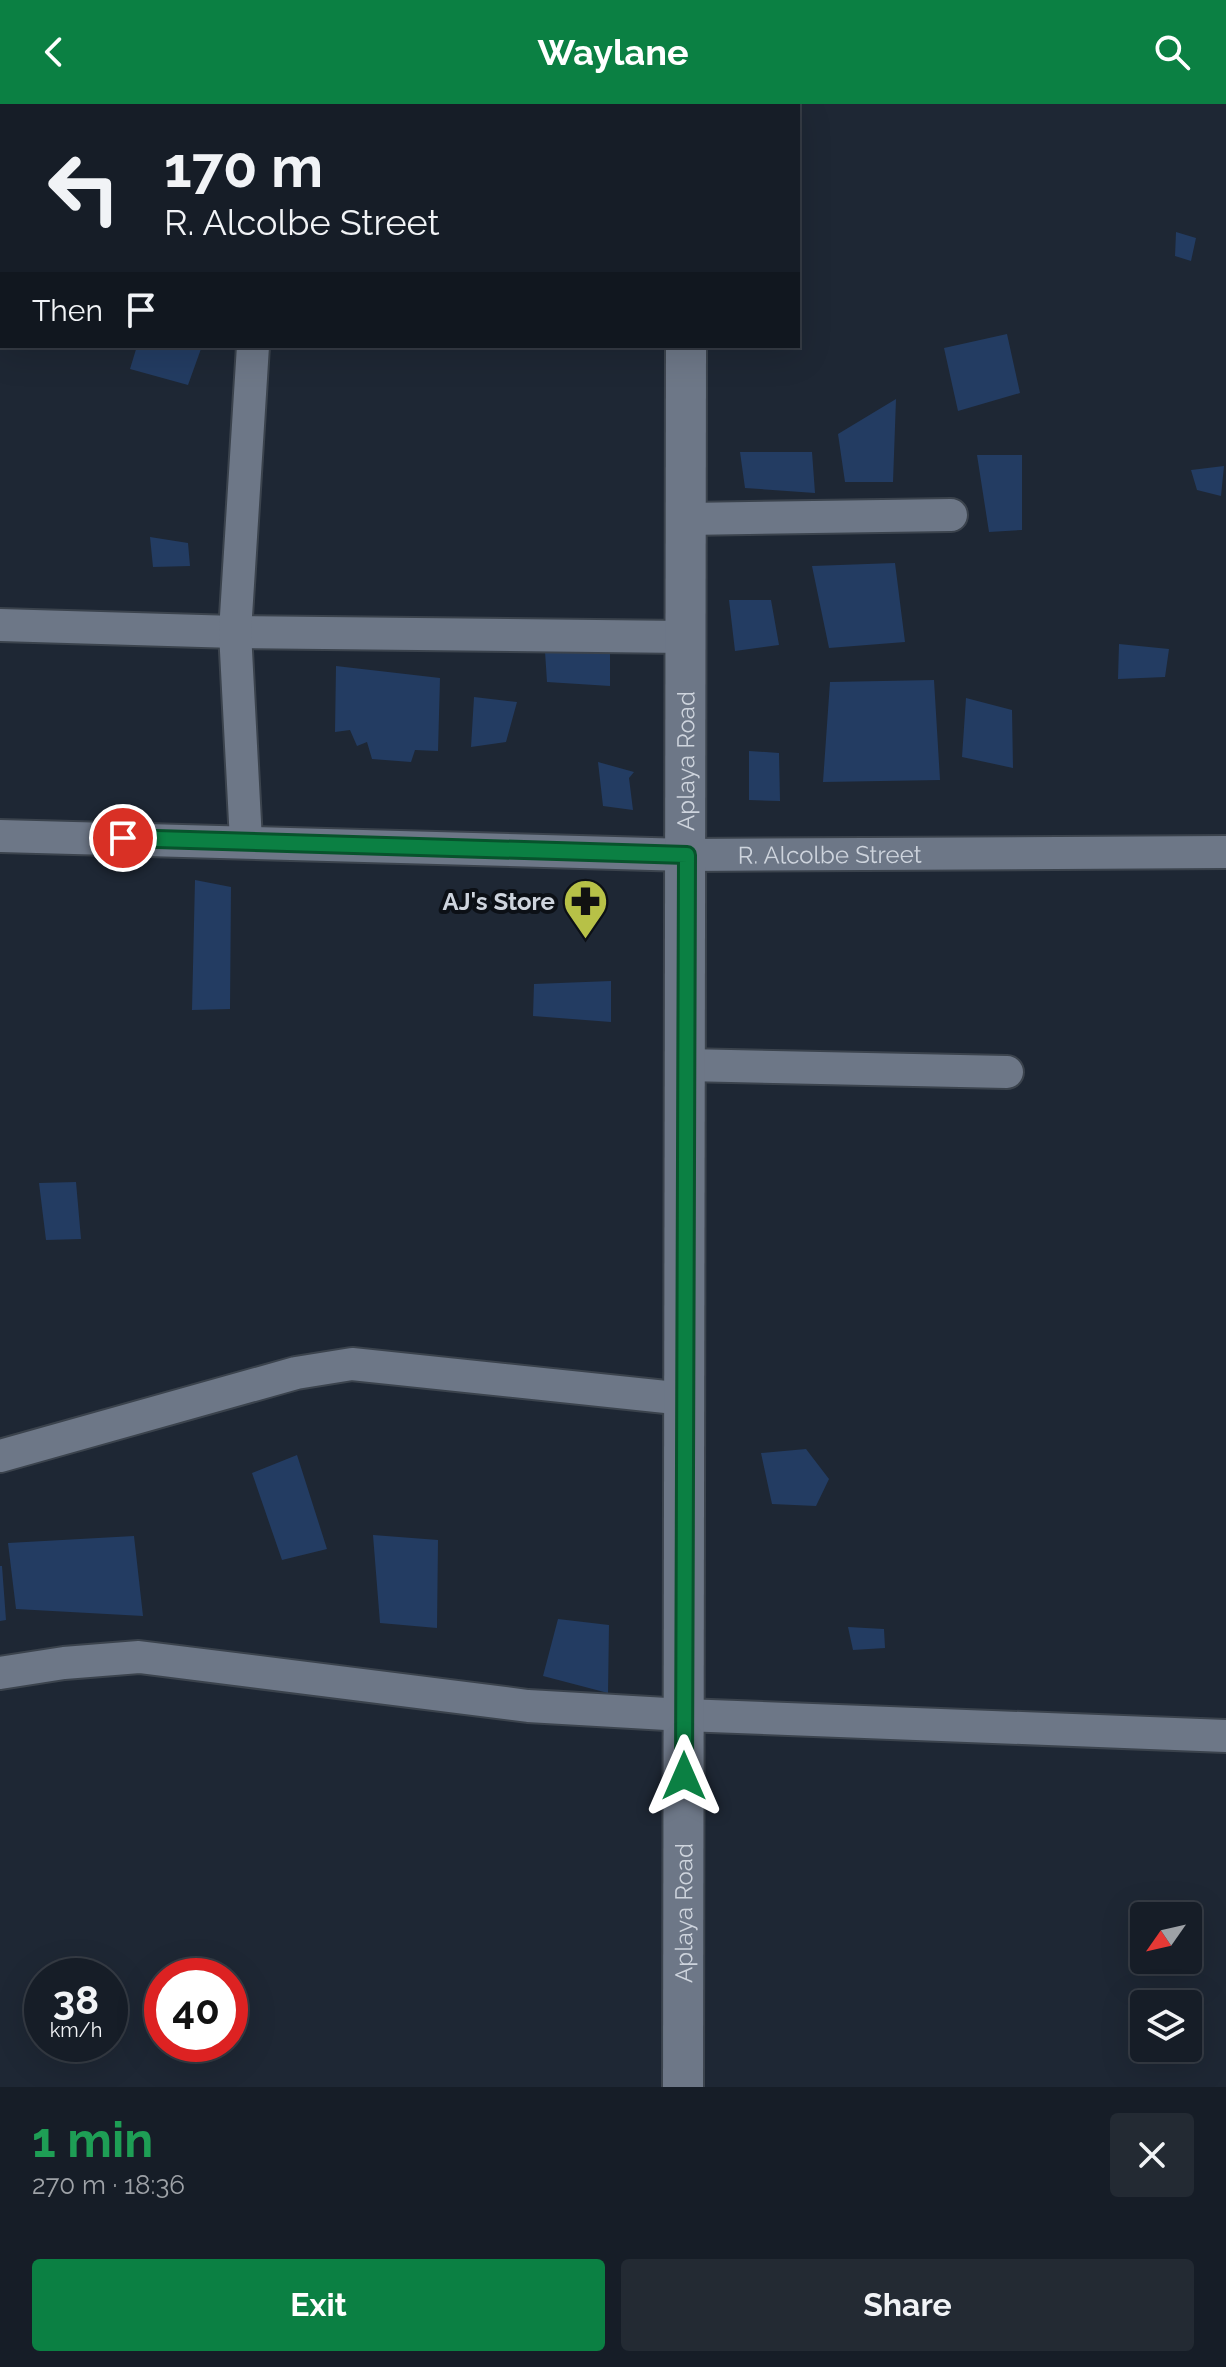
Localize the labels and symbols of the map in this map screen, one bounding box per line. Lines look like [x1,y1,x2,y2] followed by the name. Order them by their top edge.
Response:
[671,691,700,831] street label: Aplaya Road
[89,804,157,872] pin
[738,839,922,869] street label: R. Alcolbe Street
[562,877,610,940] pharmacy icon: AJ's Store
[443,887,555,916] place label: AJ's Store
[642,1734,726,1818] position arrow
[669,1843,698,1983] street label: Aplaya Road
[1130,1902,1202,1974] north arrow
[144,1958,248,2062] speed limit sign: 40

